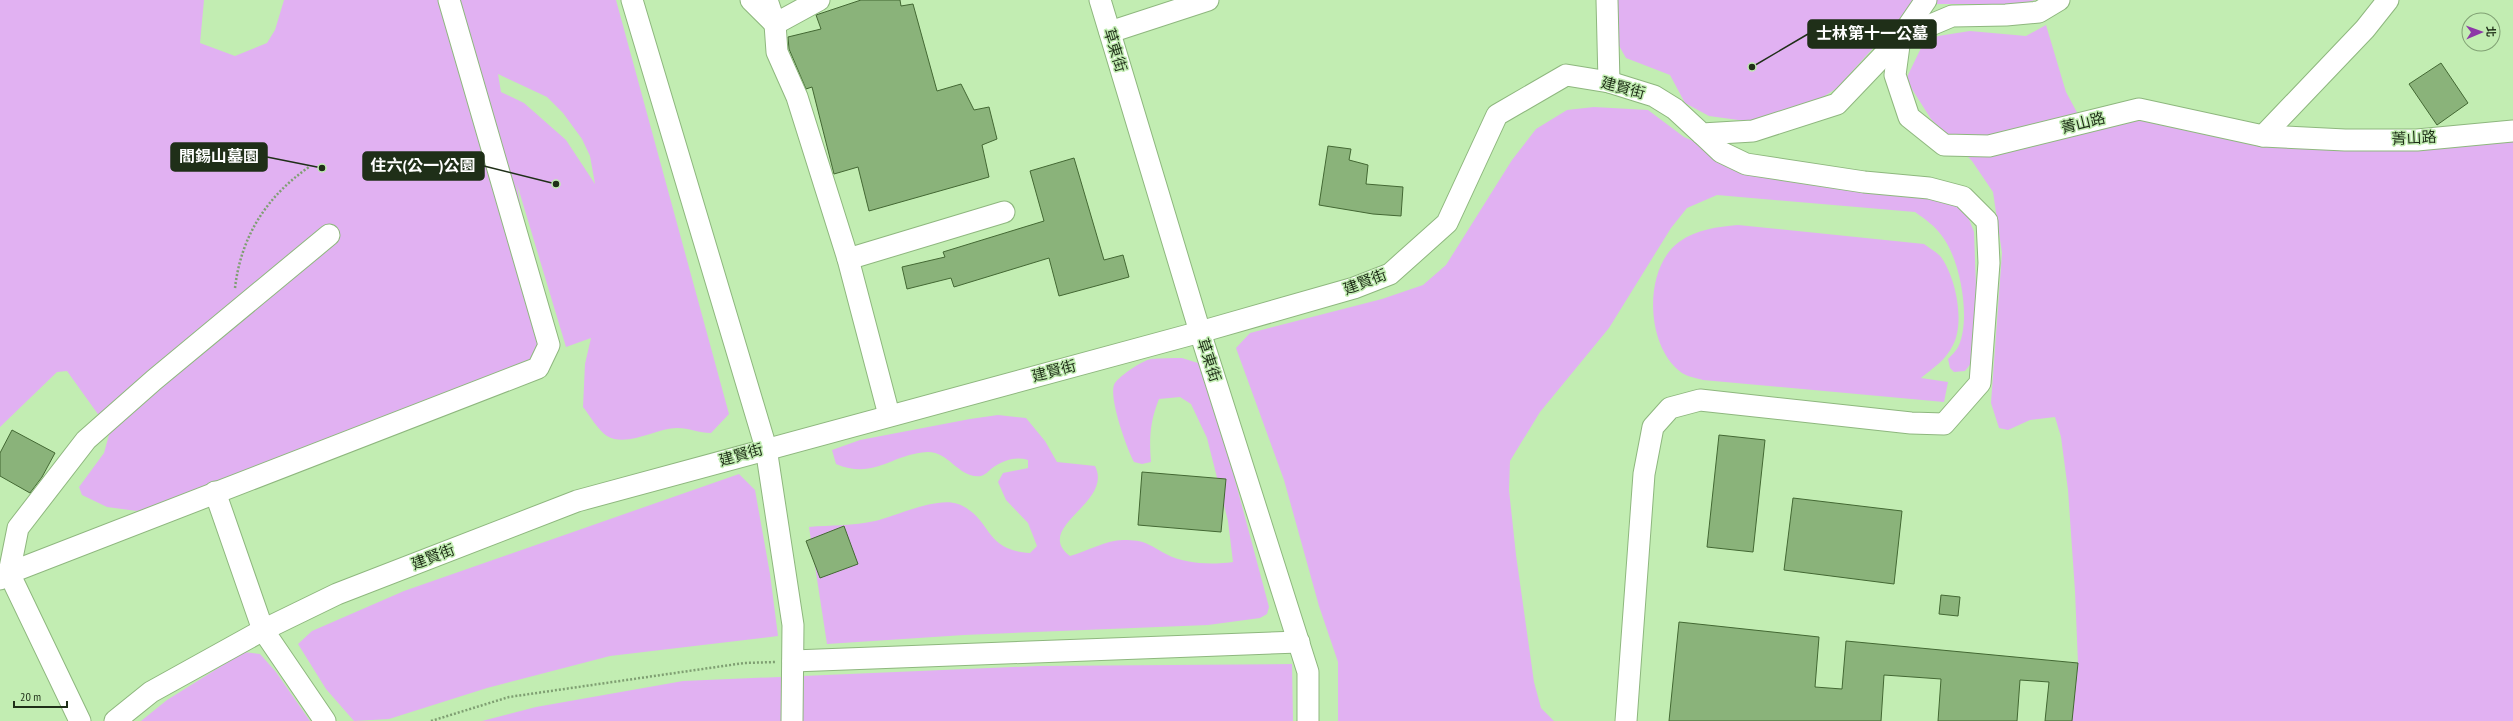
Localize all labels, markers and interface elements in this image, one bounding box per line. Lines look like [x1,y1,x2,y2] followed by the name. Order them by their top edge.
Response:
[2461,12,2501,52] north arrow
[1808,20,1936,48] callout: 士林第十一公墓
[1816,23,1928,43] text: 士林第十一公墓
[1100,26,1131,74] street label: 草東街
[2484,26,2498,37] text: 北
[1599,73,1647,103] street label: 建賢街
[2059,108,2107,137] street label: 菁山路
[2391,127,2437,148] street label: 菁山路
[171,143,267,171] callout: 閻錫山墓園
[179,146,259,166] text: 閻錫山墓園
[363,152,484,180] callout: 住六(公一)公園
[371,155,475,175] text: 住六(公一)公園
[1340,265,1389,298] street label: 建賢街
[1193,336,1225,384] street label: 草東街
[1030,356,1078,386] street label: 建賢街
[717,439,765,470] street label: 建賢街
[408,540,457,573] street label: 建賢街
[14,683,67,709] scale bar
[20,689,41,704] text: 20 m

